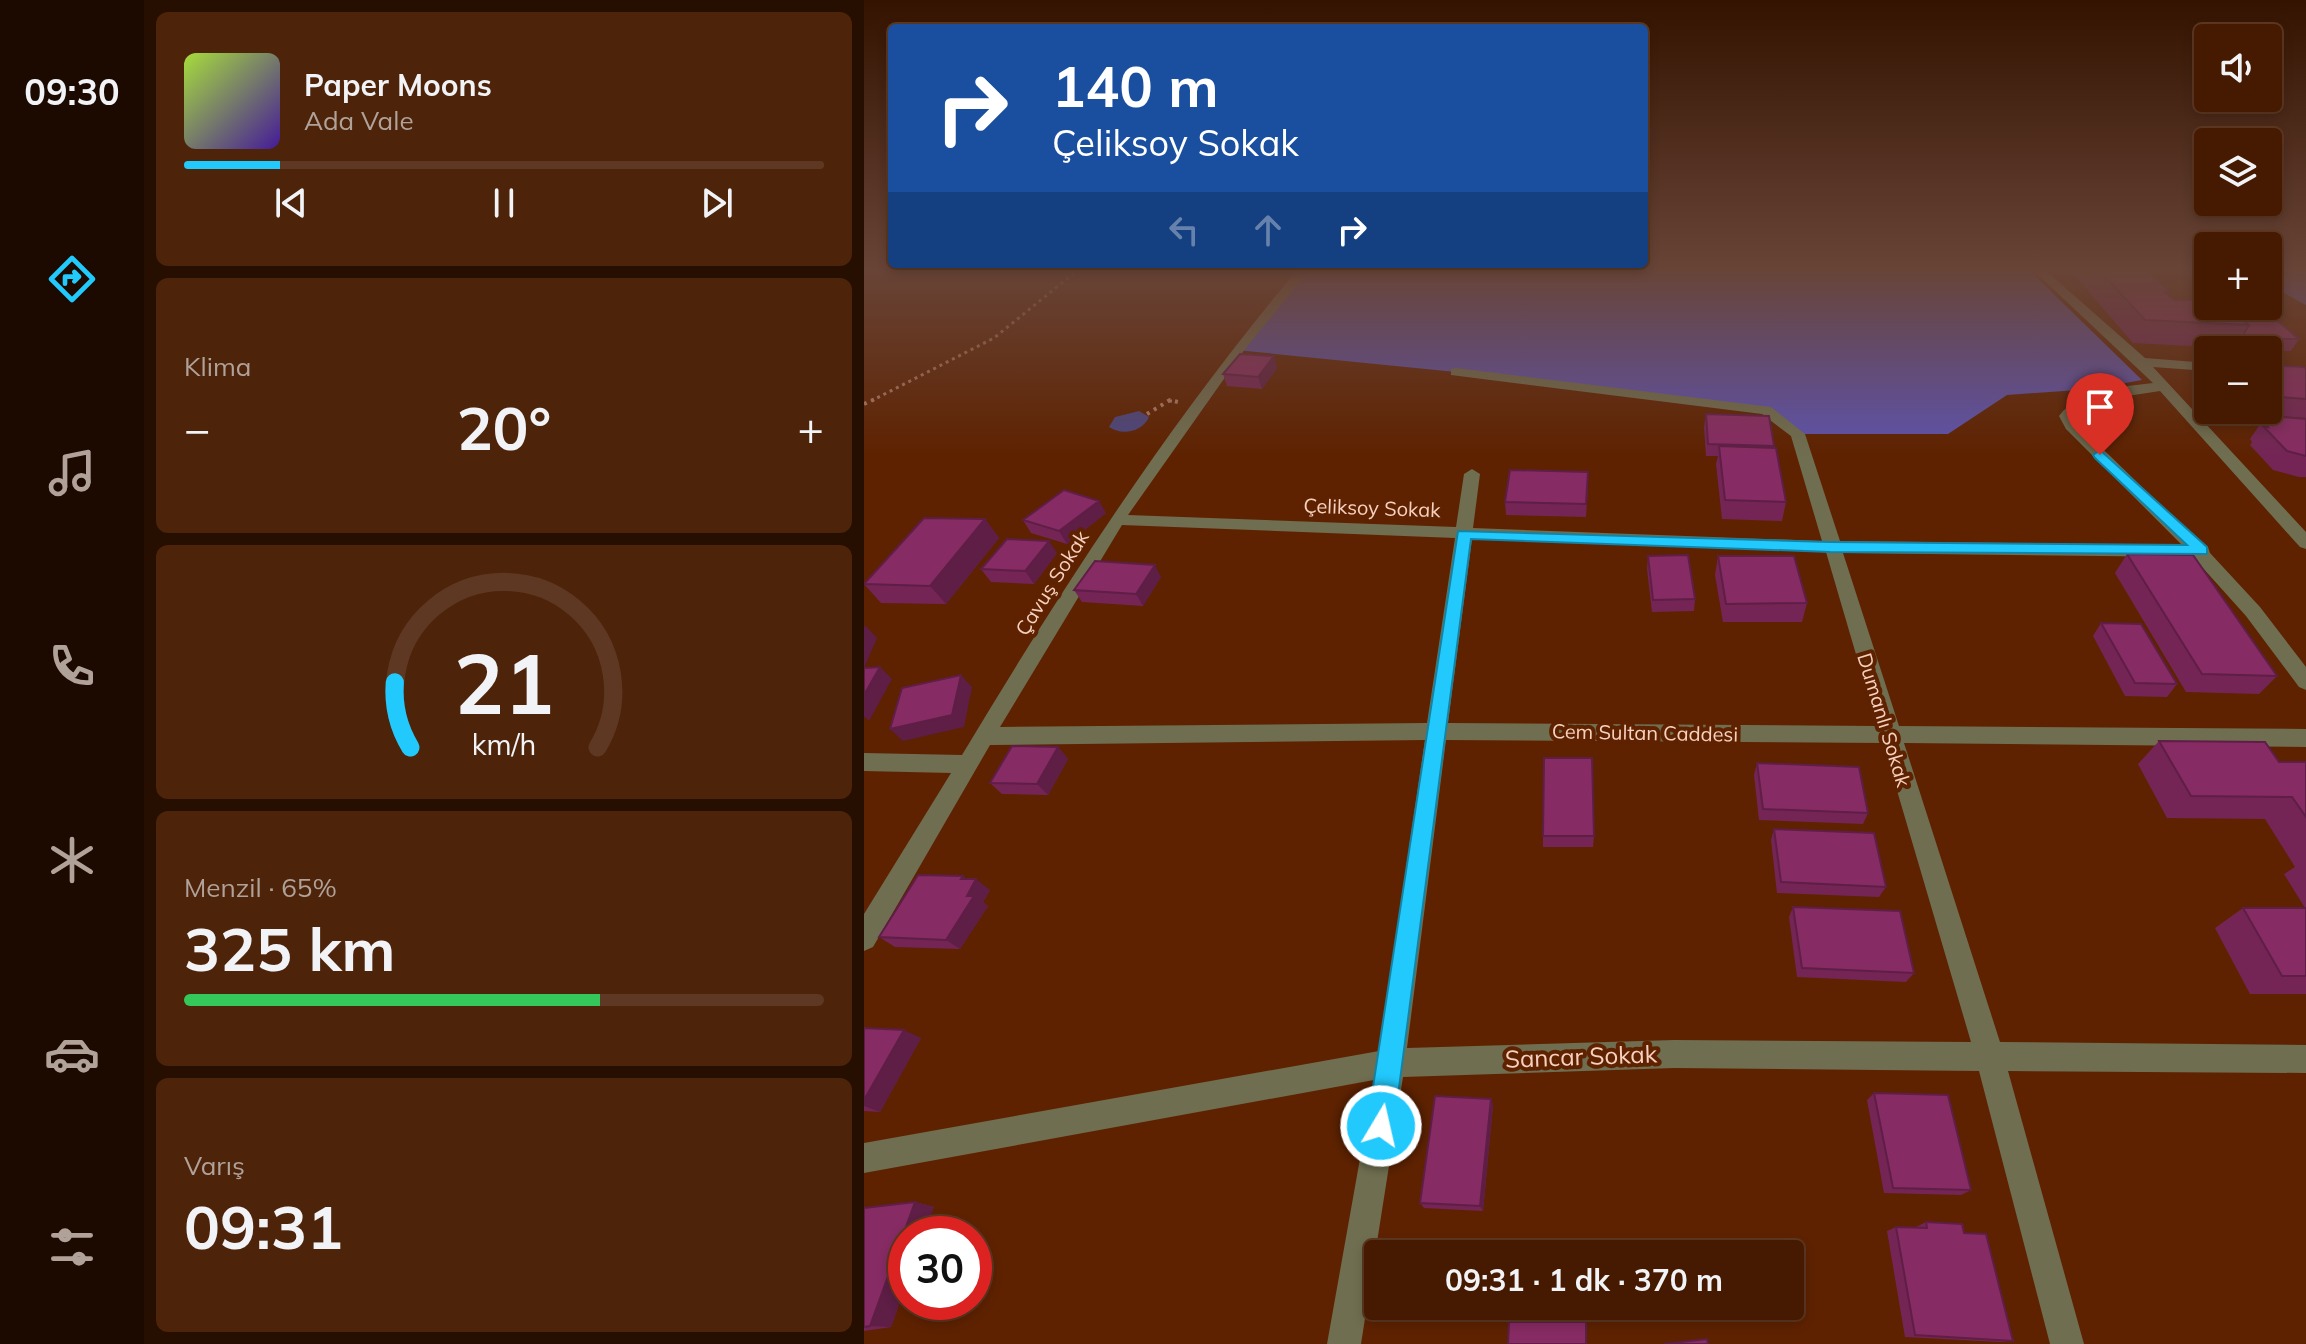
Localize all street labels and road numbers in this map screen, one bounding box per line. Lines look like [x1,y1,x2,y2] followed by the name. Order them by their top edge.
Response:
[1303,493,1442,522] street label: Çeliksoy Sokak
[1009,525,1094,640] street label: Çavuş Sokak
[1852,650,1917,791] street label: Dumanlı Sokak
[1552,718,1738,747] street label: Cem Sultan Caddesi
[1504,1038,1658,1074] street label: Sancar Sokak

